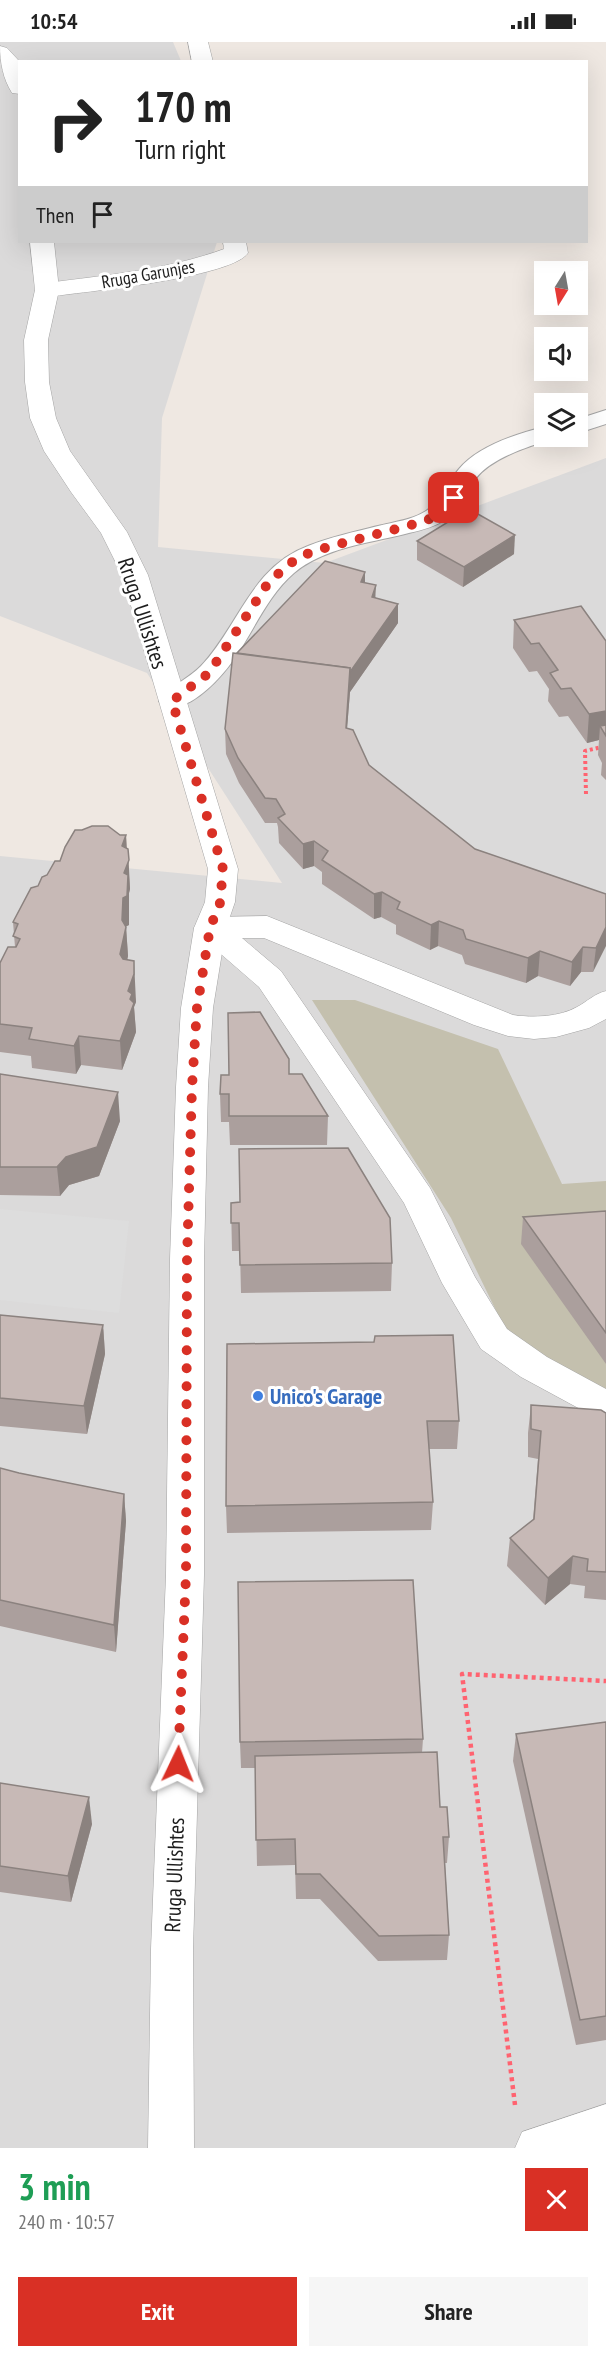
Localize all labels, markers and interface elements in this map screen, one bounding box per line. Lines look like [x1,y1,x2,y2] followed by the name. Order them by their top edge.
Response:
[30,7,78,35] text: 10:54
[135,79,232,134] text: 170 m
[36,84,114,162] icon: right
[135,132,226,166] text: Turn right
[86,198,119,231] icon: arrive
[36,201,74,229] text: Then
[100,254,196,294] street label: Rruga Garunjes
[534,261,588,315] north arrow
[534,261,588,447] map controls
[534,327,588,381] button: sound
[534,393,588,447] button: layers
[428,472,479,523] pin
[437,481,470,514] icon: arrive
[112,554,174,672] street label: Rruga Ullishtes
[270,1382,382,1410] place label: Unico's Garage
[251,1389,265,1403] marker: Unico's Garage
[146,1732,210,1796] position arrow
[158,1817,190,1933] street label: Rruga Ullishtes
[18,2163,91,2210] text: 3 min
[525,2168,588,2231] button: close
[18,2209,115,2235] text: 240 m · 10:57
[18,2277,297,2346] button: Exit
[309,2277,588,2346] button: Share

